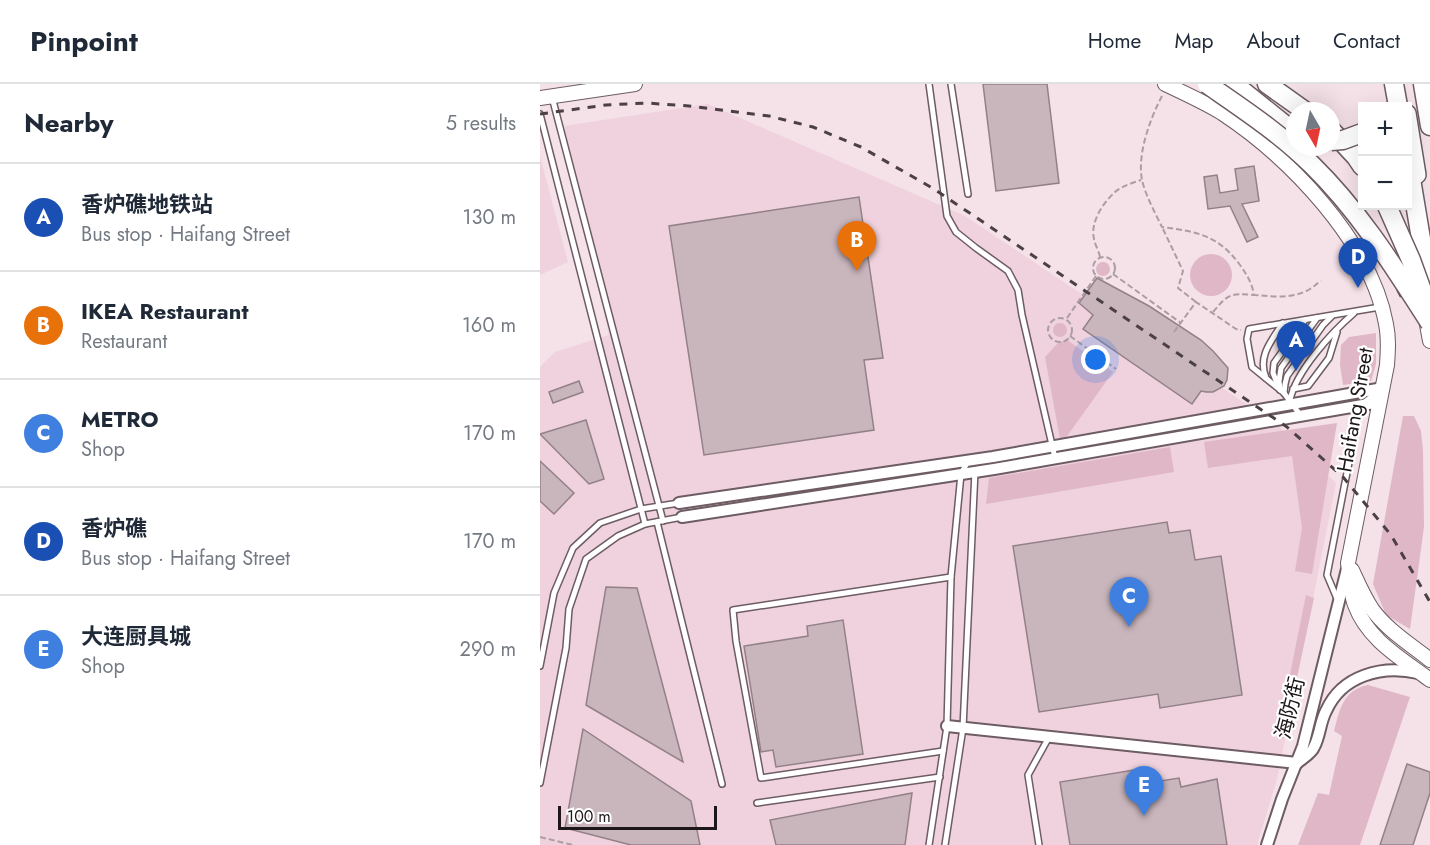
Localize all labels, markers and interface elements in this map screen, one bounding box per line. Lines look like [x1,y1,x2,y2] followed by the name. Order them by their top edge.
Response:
[30,21,138,62] text: Pinpoint
[1088,26,1141,56] text: Home
[1174,26,1214,56] text: Map
[1247,26,1300,56] text: About
[1333,26,1400,56] text: Contact
[1286,102,1340,156] north arrow
[1358,102,1412,210] map controls
[1358,102,1412,156] button: +
[24,104,113,142] text: Nearby
[446,109,516,138] text: 5 results
[1358,156,1412,210] button: −
[81,188,213,220] text: 香炉礁地铁站
[36,203,51,232] text: A
[462,203,516,232] text: 130 m
[81,220,290,249] text: Bus stop · Haifang Street
[838,222,876,271] pin: B
[1338,238,1378,288] pin: D
[81,295,248,327] text: IKEA Restaurant
[37,311,50,340] text: B
[462,311,516,340] text: 160 m
[1276,322,1316,371] pin: A
[81,327,167,356] text: Restaurant
[1081,345,1110,374] your location
[1329,345,1381,475] street label: Haifang Street
[81,403,159,435] text: METRO
[36,419,51,448] text: C
[463,419,516,448] text: 170 m
[81,435,125,464] text: Shop
[81,512,147,544] text: 香炉礁
[36,527,51,556] text: D
[463,527,516,556] text: 170 m
[81,544,290,573] text: Bus stop · Haifang Street
[1110,578,1148,627] pin: C
[81,620,191,652] text: 大连厨具城
[37,635,50,664] text: E
[460,635,516,664] text: 290 m
[81,652,125,681] text: Shop
[1268,674,1312,742] street label: 海防街
[1124,766,1164,816] pin: E
[558,803,717,830] scale bar
[567,805,611,828] text: 100 m

